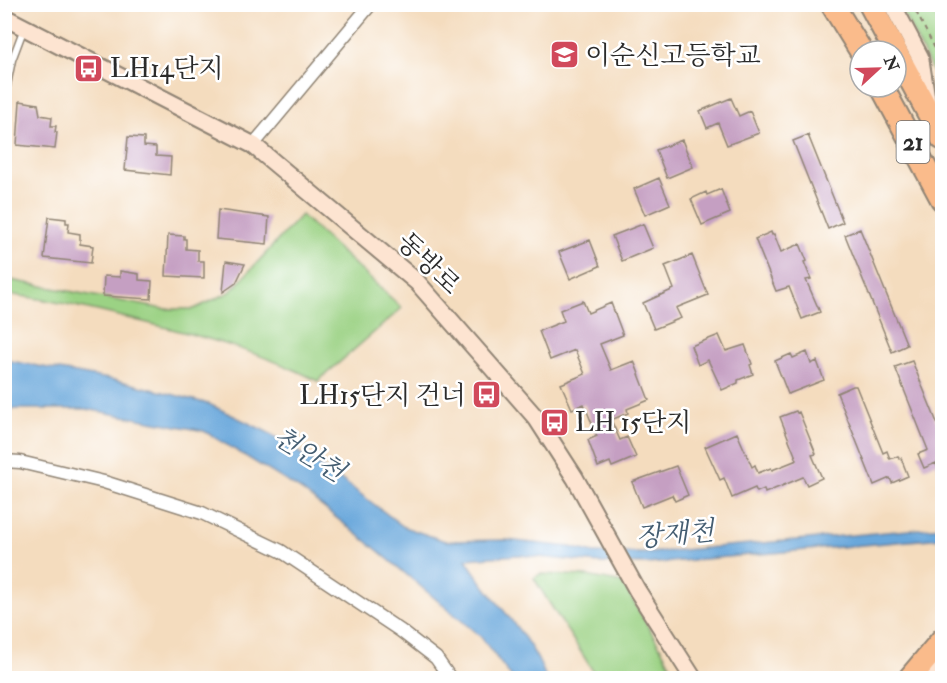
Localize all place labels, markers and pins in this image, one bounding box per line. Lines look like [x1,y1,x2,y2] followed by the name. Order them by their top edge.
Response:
[548,39,580,71] school or university icon: 이순신고등학교
[585,40,761,72] place label: 이순신고등학교
[73,52,105,84] bus stop icon: LH14단지
[110,53,224,85] place label: LH14단지
[471,379,503,411] bus stop icon: LH15단지 건너
[299,380,466,412] place label: LH15단지 건너
[538,406,570,438] bus stop icon: LH 15단지
[575,407,691,439] place label: LH 15단지

